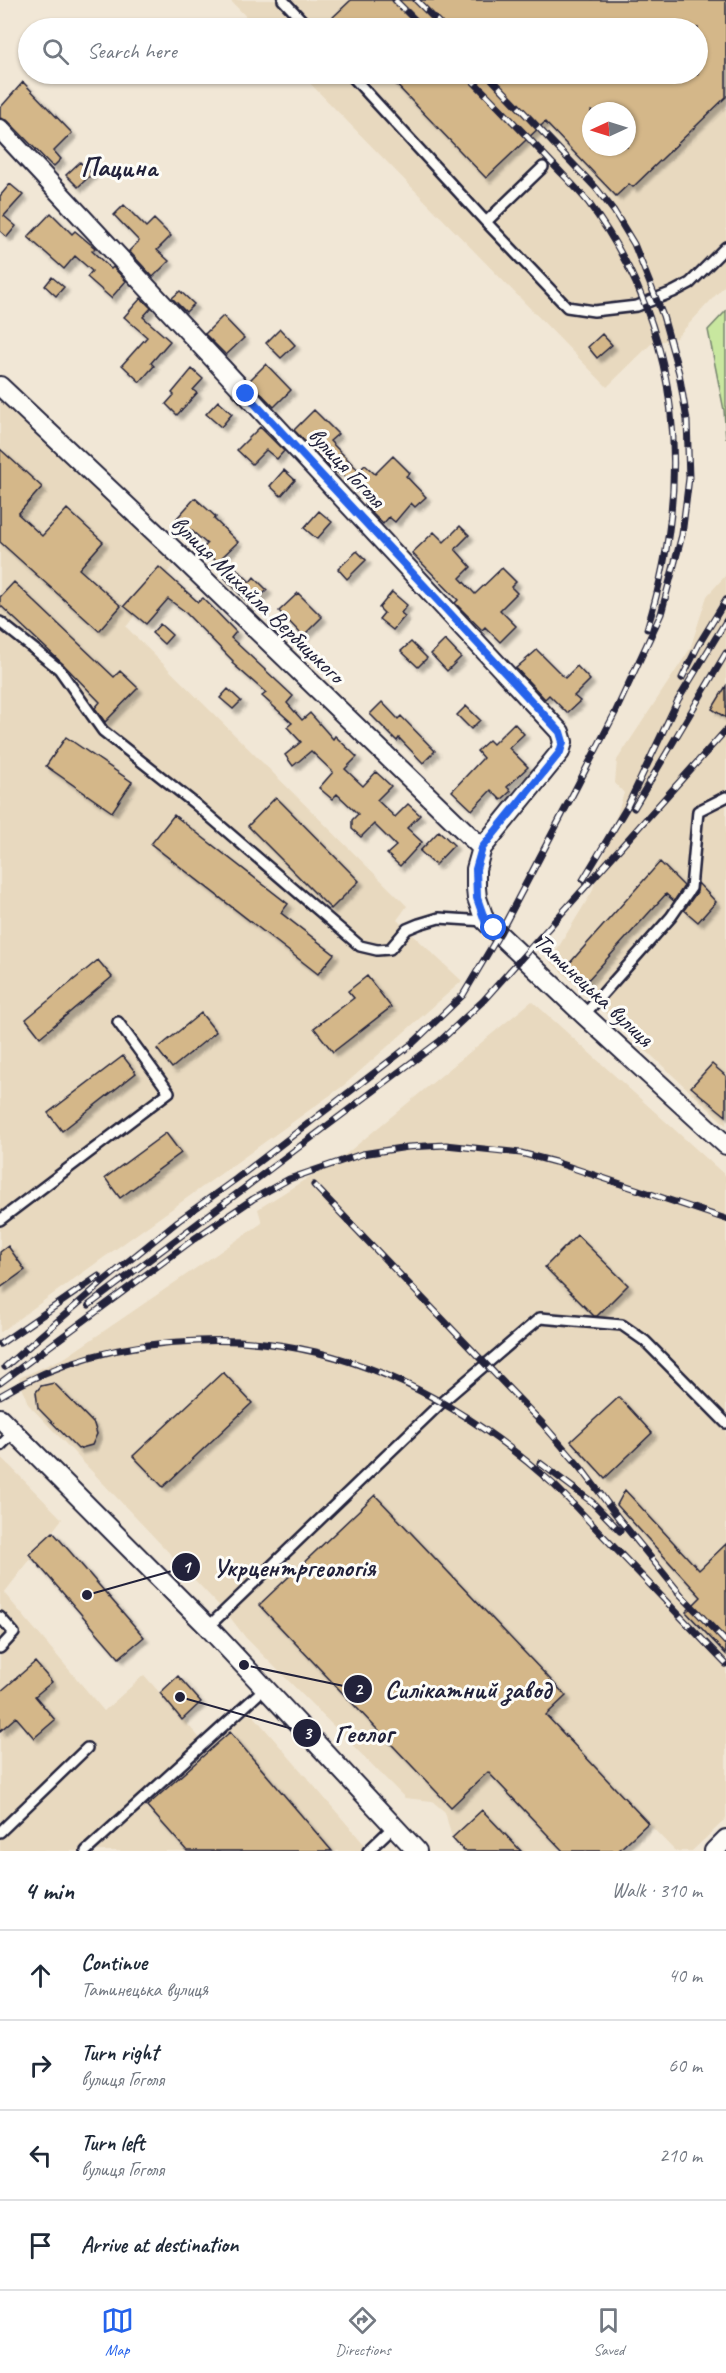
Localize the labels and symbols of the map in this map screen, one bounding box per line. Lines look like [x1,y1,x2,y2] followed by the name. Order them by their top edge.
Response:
[582,102,636,156] north arrow
[81,150,159,184] district label: Пацина
[232,380,258,406] route end
[302,420,393,515] street label: вулиця Гоголя
[165,508,353,691] street label: вулиця Михайла Вербицького
[480,914,506,940] route start
[528,927,661,1054] street label: Татинецька вулиця
[171,1545,387,1589] callout: Укрцентргеологія
[213,1551,377,1584] text: Укрцентргеологія
[182,1556,192,1578] text: 1
[343,1667,563,1711] callout: Силікатний завод
[385,1673,554,1706] text: Силікатний завод
[354,1678,364,1700] text: 2
[292,1711,405,1755] callout: Геолог
[335,1717,397,1750] text: Геолог
[303,1722,313,1744] text: 3

